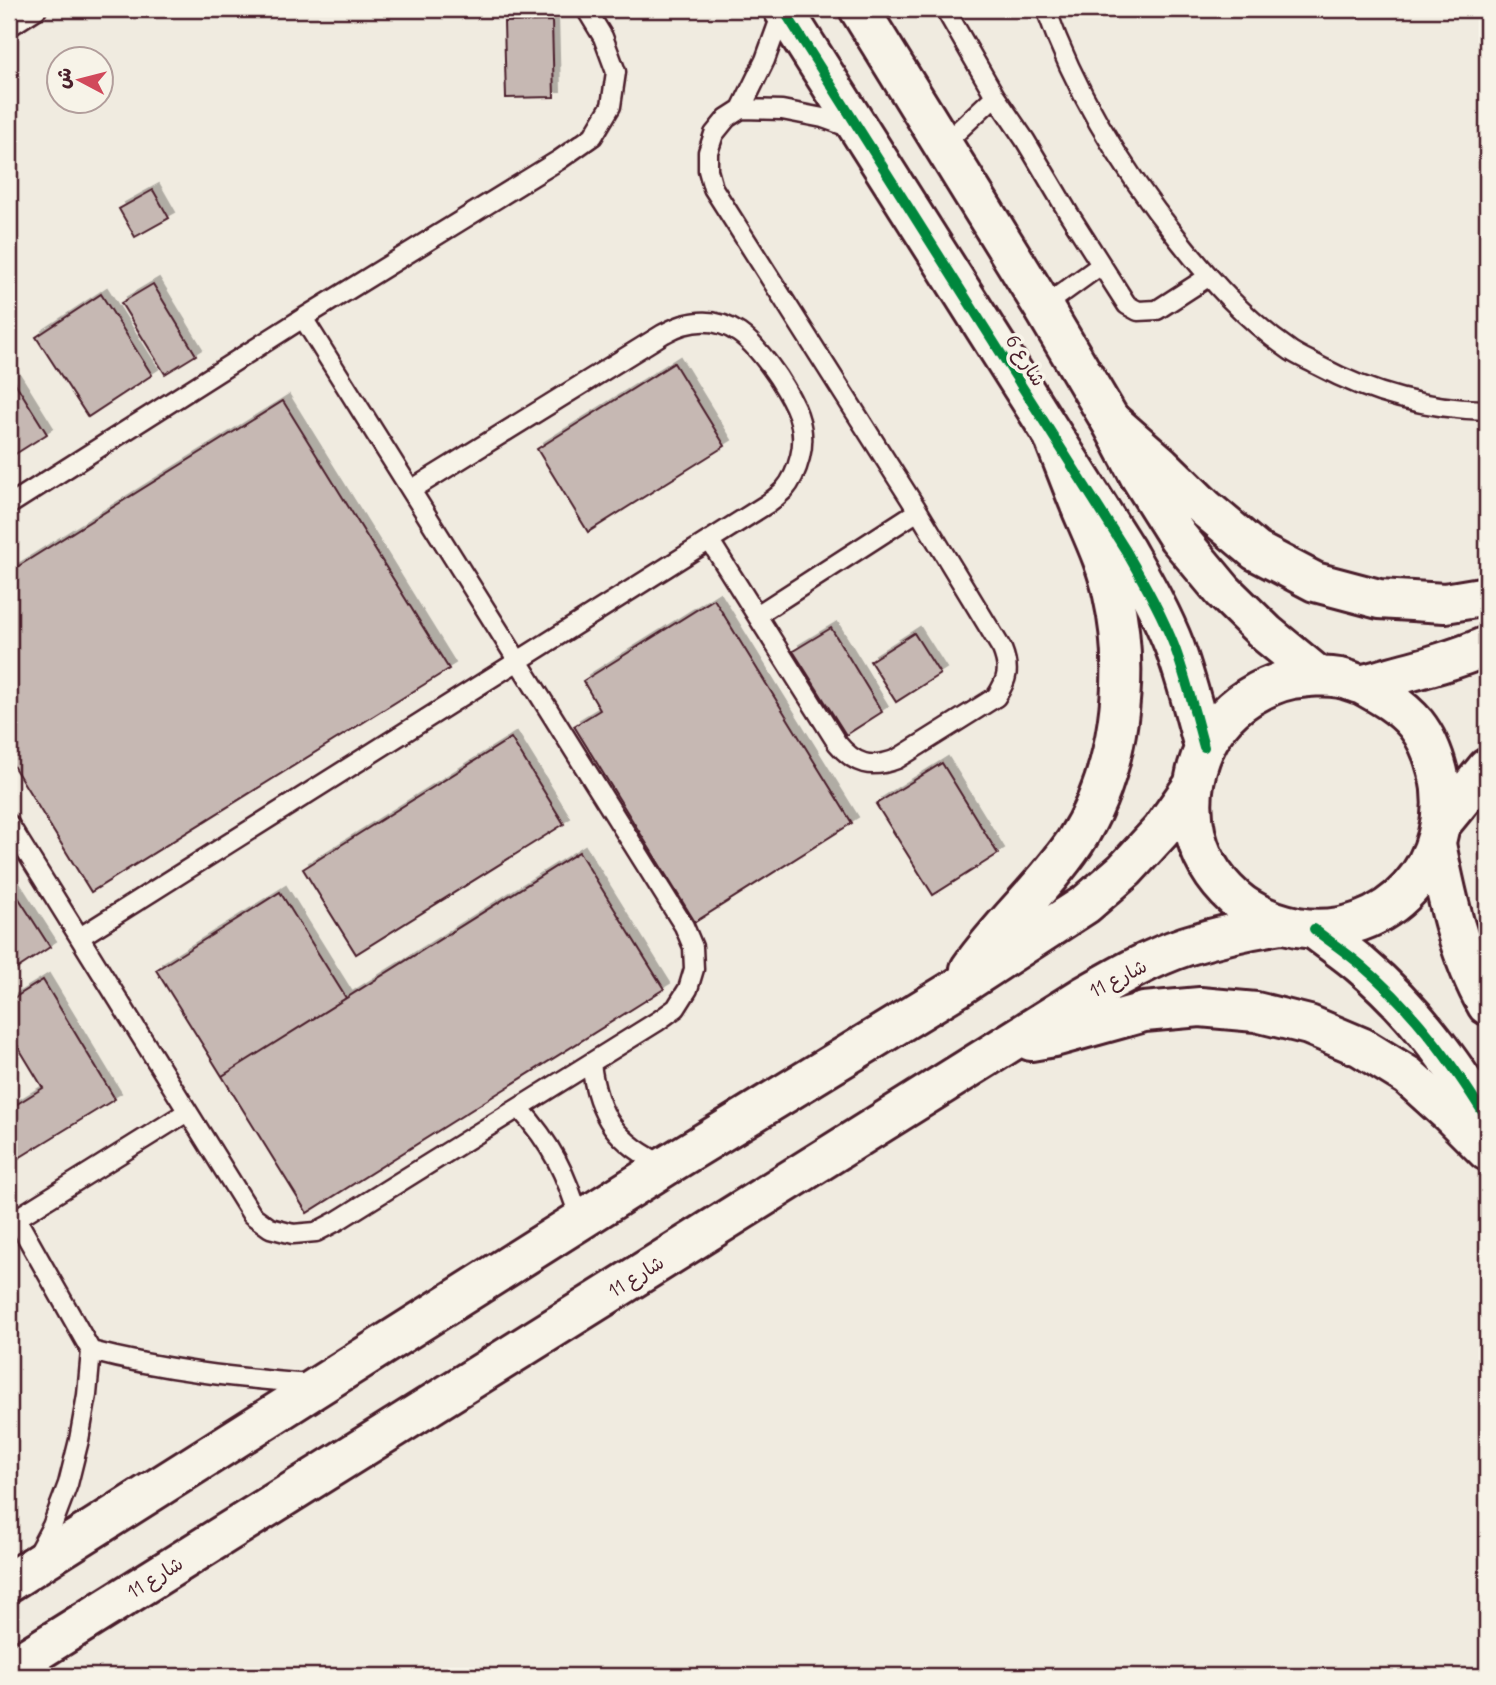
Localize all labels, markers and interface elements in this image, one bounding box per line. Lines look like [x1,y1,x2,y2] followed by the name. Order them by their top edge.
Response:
[46,46,116,116] north arrow
[50,66,76,90] text: ش
[999,330,1051,391] street label: شارع 6
[1085,954,1151,1004] street label: شارع 11
[604,1250,669,1304] street label: شارع 11
[123,1551,188,1605] street label: شارع 11

